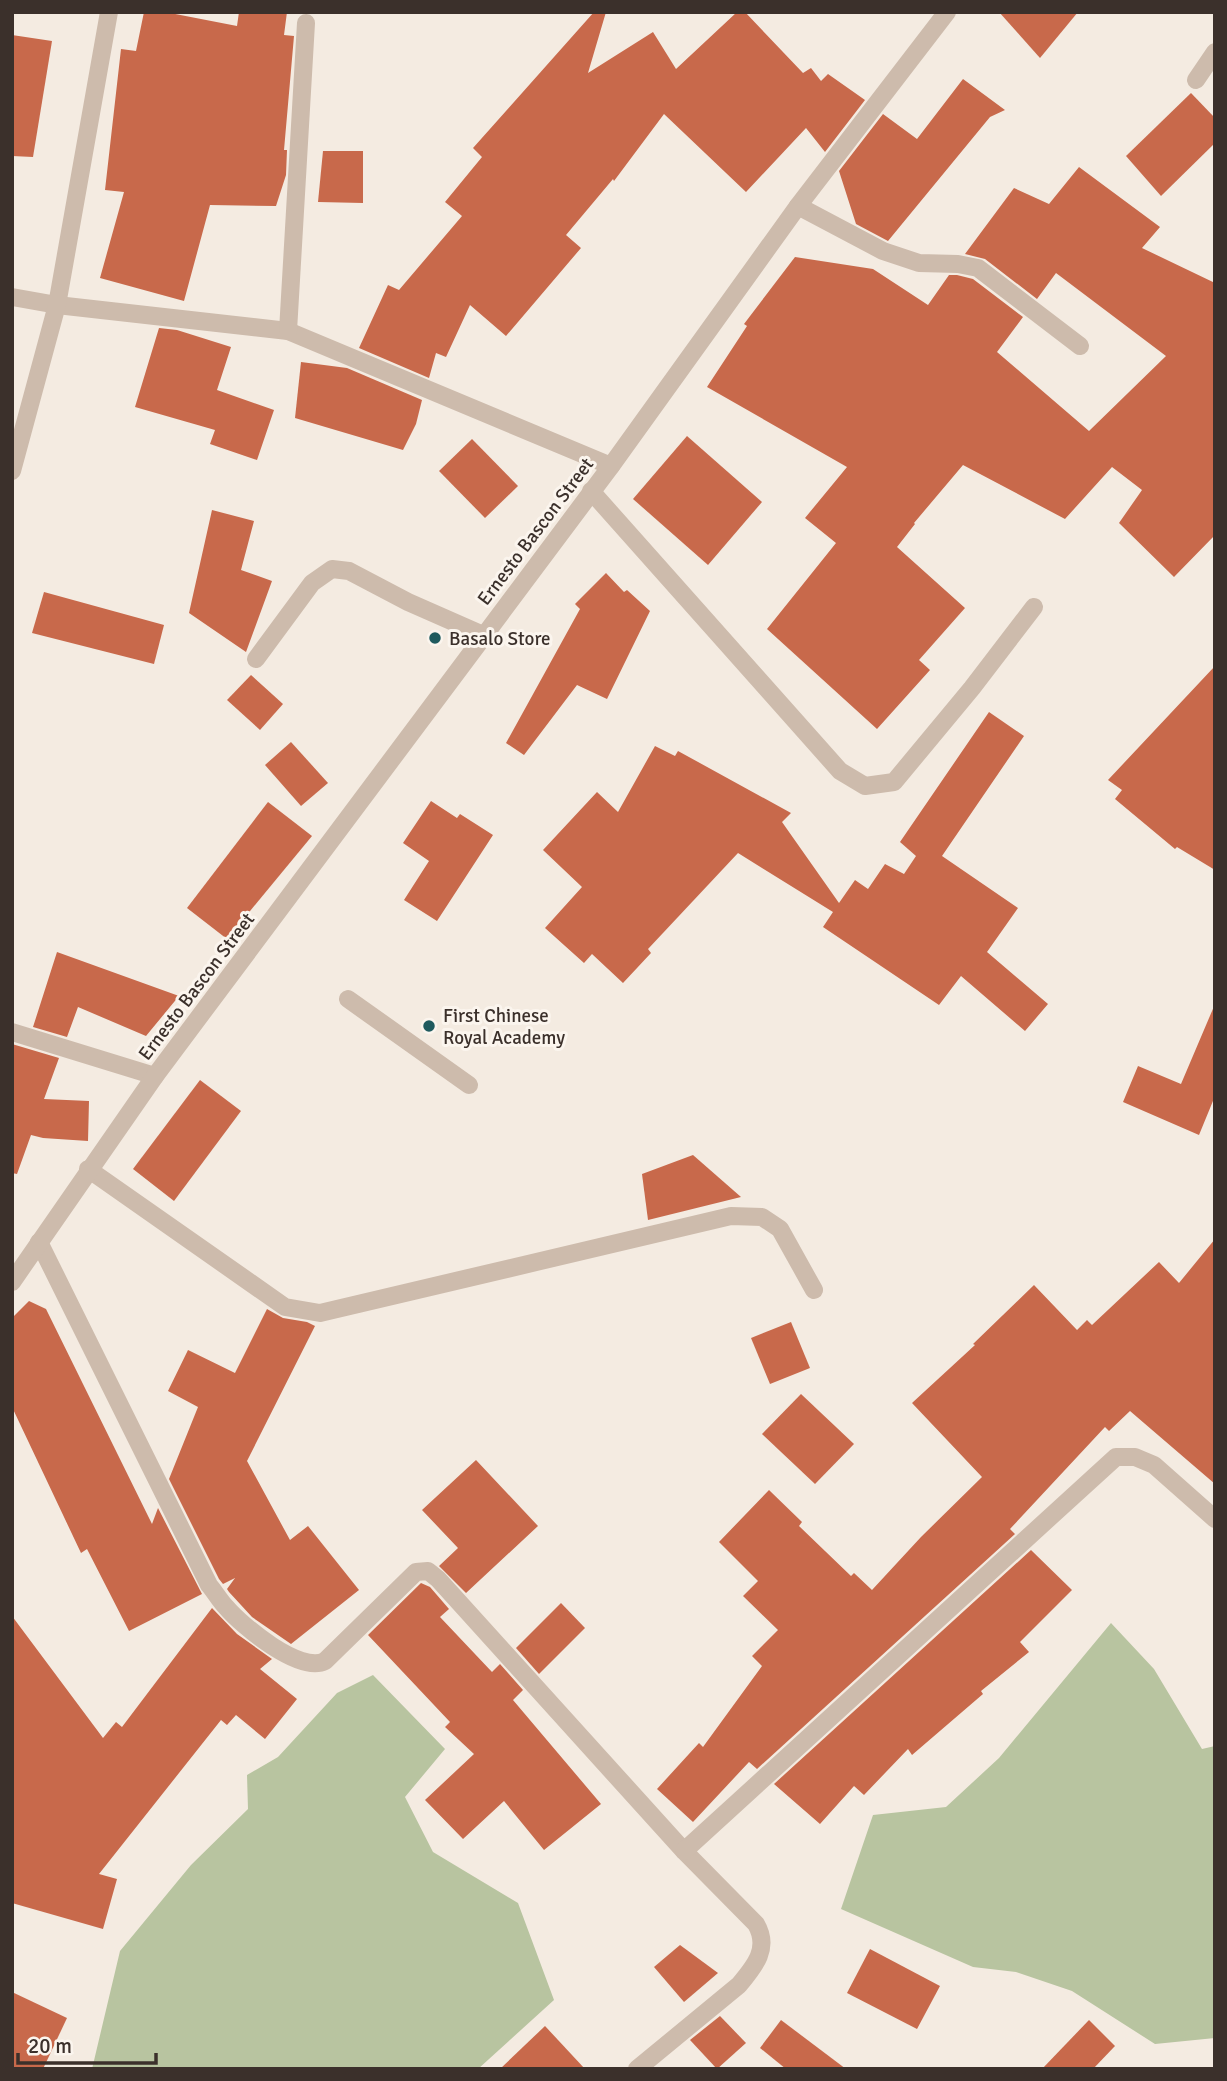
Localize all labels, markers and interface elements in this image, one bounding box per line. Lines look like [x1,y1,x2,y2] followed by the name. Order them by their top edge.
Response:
[472,453,599,610] street label: Ernesto Bascon Street
[449,627,551,651] place label: Basalo Store
[427,630,443,646] marker: Basalo Store
[133,908,260,1065] street label: Ernesto Bascon Street
[443,1004,565,1050] place label: First Chinese Royal Academy
[421,1018,437,1034] marker: First Chinese Royal Academy
[18,2022,156,2066] scale bar
[28,2033,72,2059] text: 20 m

